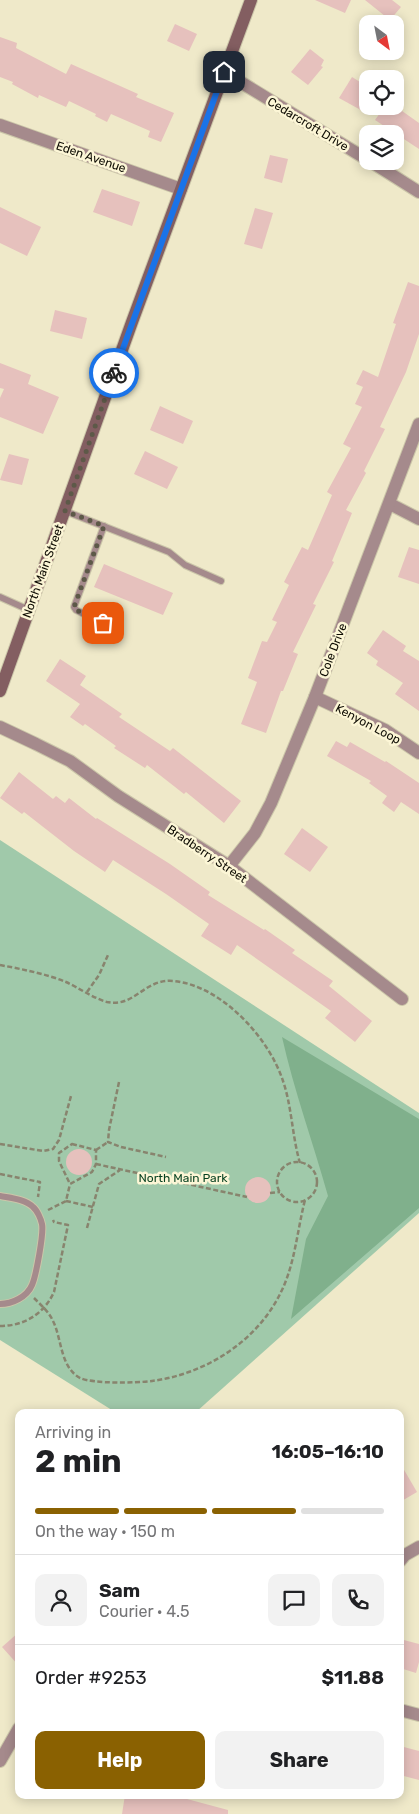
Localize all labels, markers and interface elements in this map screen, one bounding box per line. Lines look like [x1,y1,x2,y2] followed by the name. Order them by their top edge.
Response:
[359,15,404,60] north arrow
[359,15,404,170] map controls
[203,51,245,93] pin
[210,58,238,86] icon: home
[359,70,404,115] button: locate
[265,94,351,154] street label: Cedarcroft Drive
[359,125,404,170] button: layers
[54,138,128,176] street label: Eden Avenue
[89,348,139,398] courier
[100,359,128,387] icon: bike
[20,522,67,620] street label: North Main Street
[82,602,124,644] pin
[89,609,117,637] icon: bag
[316,621,350,679] street label: Cole Drive
[333,701,403,747] street label: Kenyon Loop
[164,822,250,886] street label: Bradberry Street
[139,1171,228,1185] park label: North Main Park
[35,1423,111,1442] text: Arriving in
[271,1440,384,1463] text: 16:05–16:10
[35,1442,122,1480] text: 2 min
[35,1522,175,1541] text: On the way · 150 m
[35,1574,87,1626] button: person
[268,1574,320,1626] button: chat
[332,1574,384,1626] button: phone
[99,1579,140,1602] text: Sam
[99,1602,189,1621] text: Courier · 4.5
[35,1666,147,1689] text: Order #9253
[321,1666,384,1689] text: $11.88
[35,1731,205,1789] button: Help
[215,1731,384,1789] button: Share

